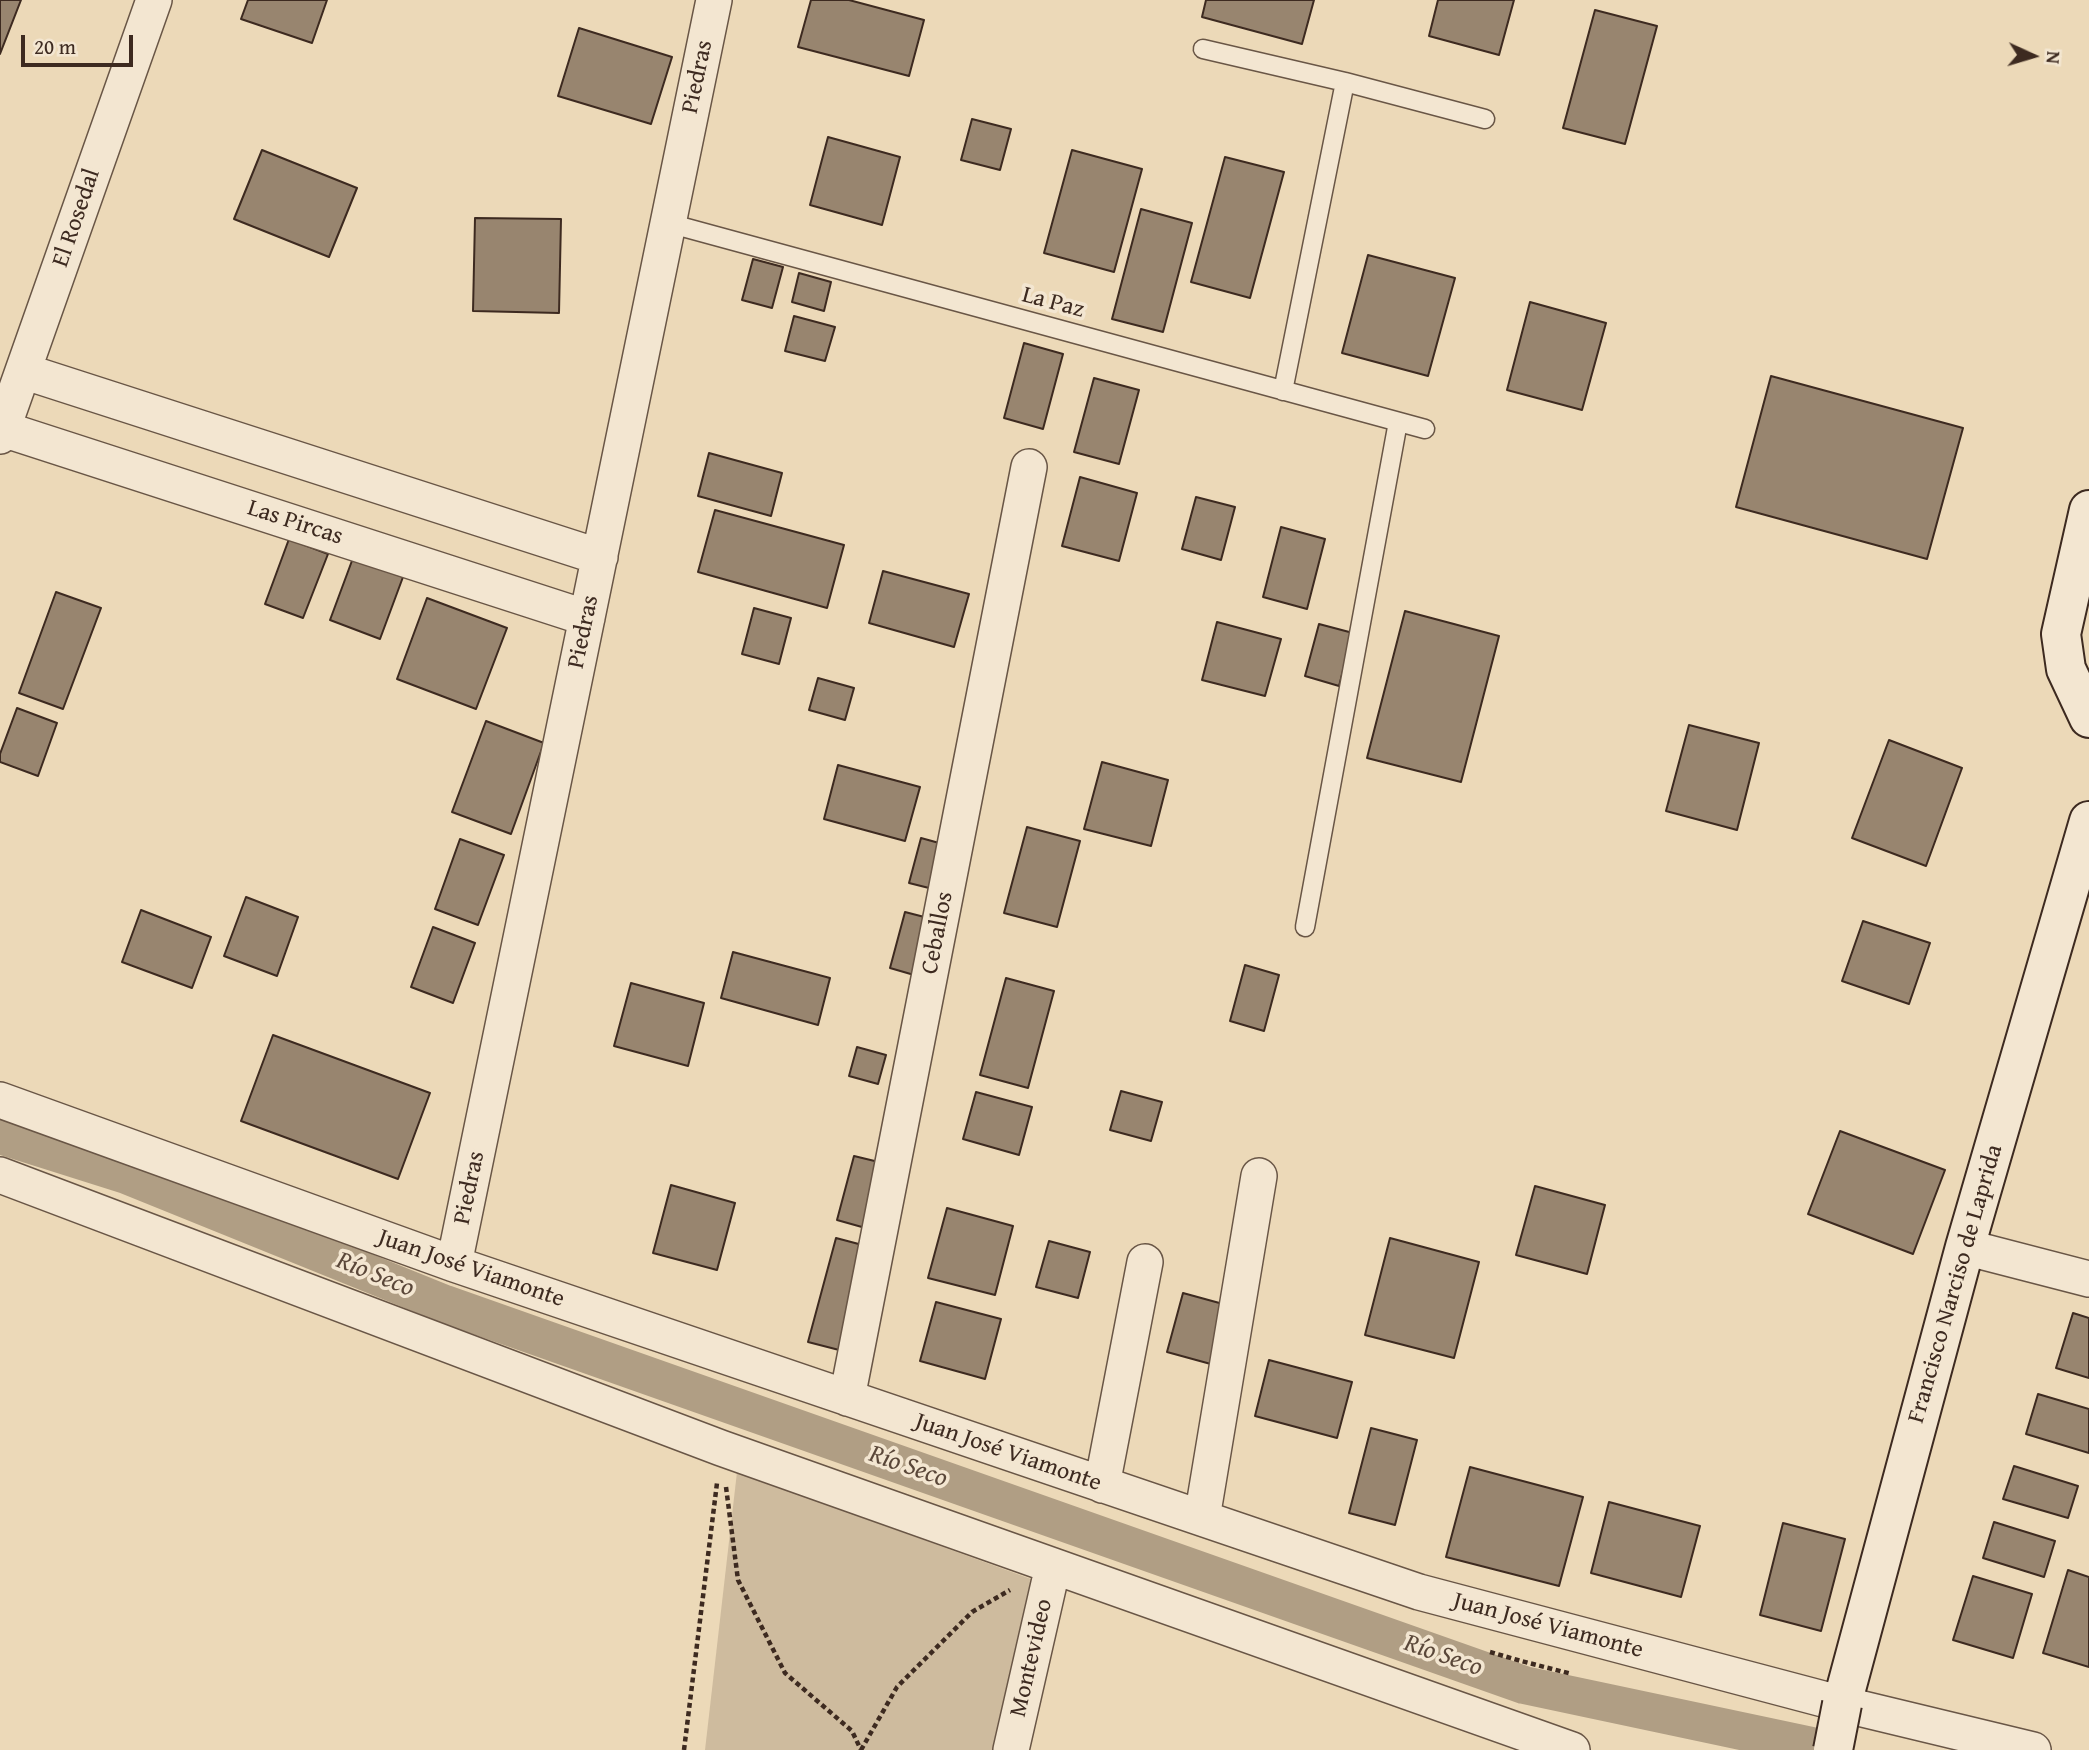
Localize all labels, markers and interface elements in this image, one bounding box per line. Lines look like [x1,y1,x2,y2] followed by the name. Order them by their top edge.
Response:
[24,21,136,65] scale bar
[1998,21,2068,91] north arrow
[34,31,76,62] text: 20 m
[676,38,720,116] street label: Piedras
[2040,50,2068,65] text: N
[47,165,107,271] street label: El Rosedal
[1019,281,1087,325] street label: La Paz
[244,494,346,552] street label: Las Pircas
[562,593,606,671] street label: Piedras
[916,889,960,977] street label: Ceballos
[1902,1141,2010,1427] street label: Francisco Narciso de Laprida
[448,1149,492,1227] street label: Piedras
[374,1224,568,1314] street label: Juan José Viamonte
[332,1245,418,1305] water label: Río Seco
[911,1408,1105,1498] street label: Juan José Viamonte
[865,1439,951,1495] water label: Río Seco
[1450,1587,1646,1665] street label: Juan José Viamonte
[1004,1596,1060,1720] street label: Montevideo
[1400,1628,1486,1684] water label: Río Seco

